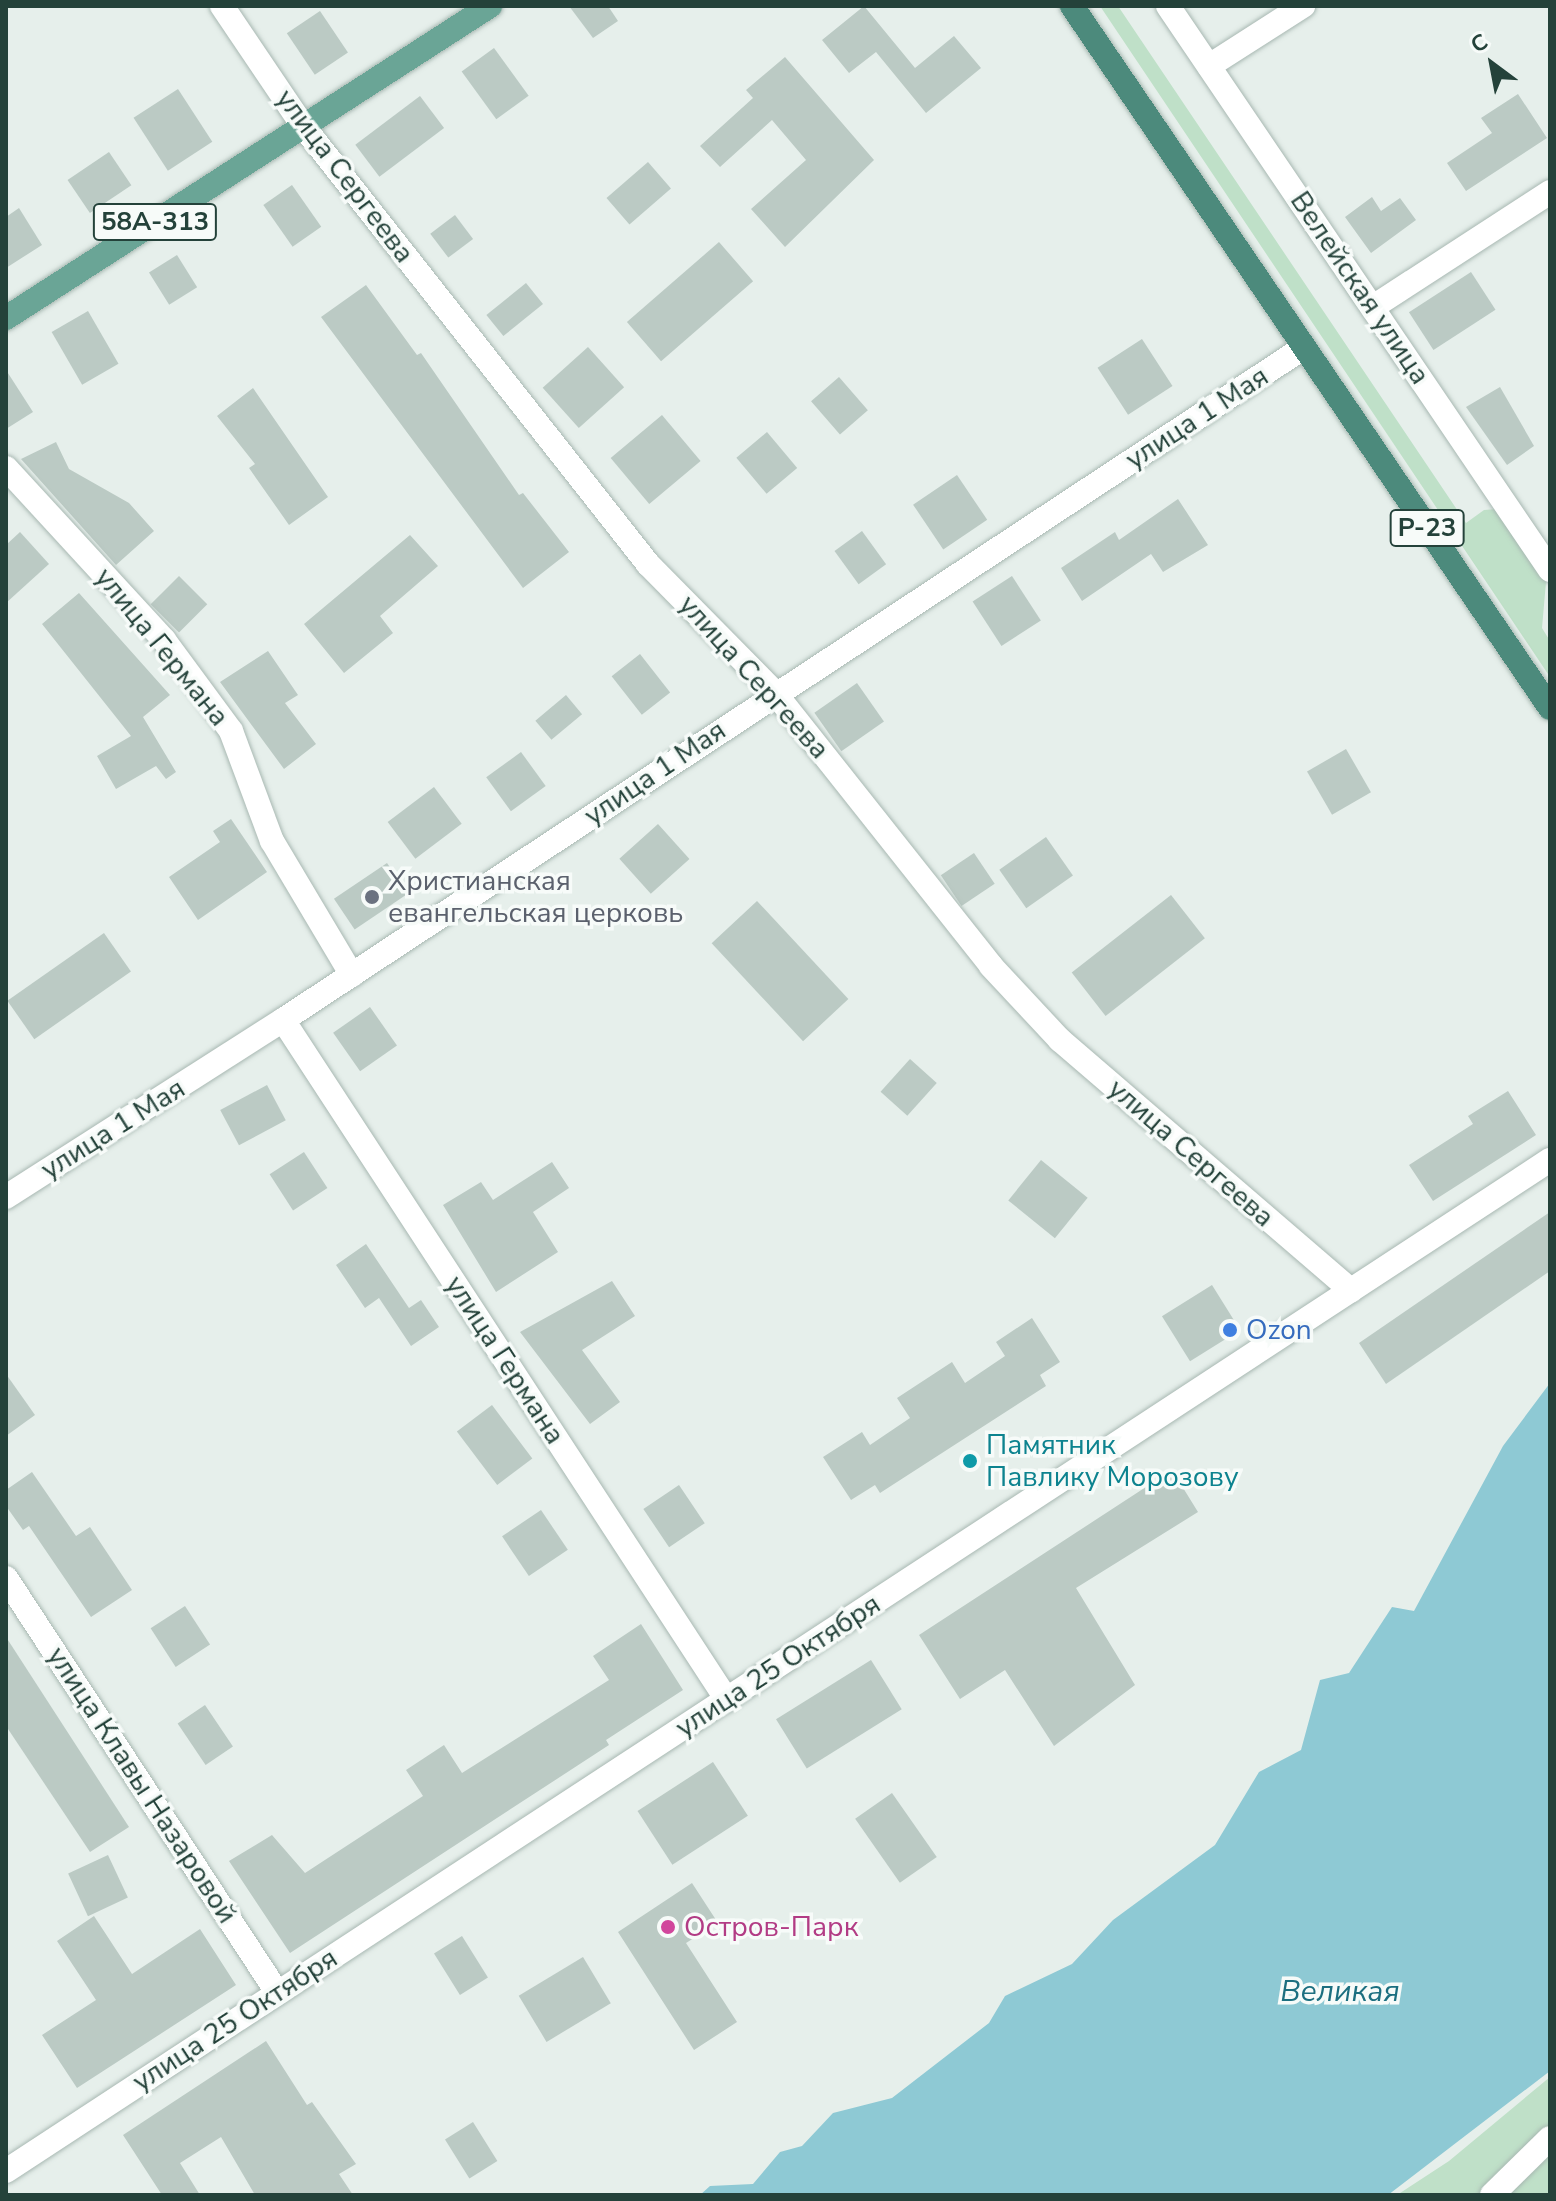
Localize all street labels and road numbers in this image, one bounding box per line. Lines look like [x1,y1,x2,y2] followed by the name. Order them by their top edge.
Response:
[269,83,421,269] street label: улица Сергеева
[1283,185,1437,391] street label: Велейская улица
[91,200,219,244] road number: 58А-313
[1119,359,1275,477] street label: улица 1 Мая
[1389,506,1465,550] road number: Р-23
[88,561,236,733] street label: улица Германа
[672,588,836,766] street label: улица Сергеева
[578,713,732,833] street label: улица 1 Мая
[35,1071,191,1187] street label: улица 1 Мая
[1101,1072,1281,1234] street label: улица Сергеева
[438,1270,572,1450] street label: улица Германа
[669,1587,887,1745] street label: улица 25 Октября
[40,1641,244,1929] street label: улица Клавы Назаровой
[126,1941,344,2099] street label: улица 25 Октября

